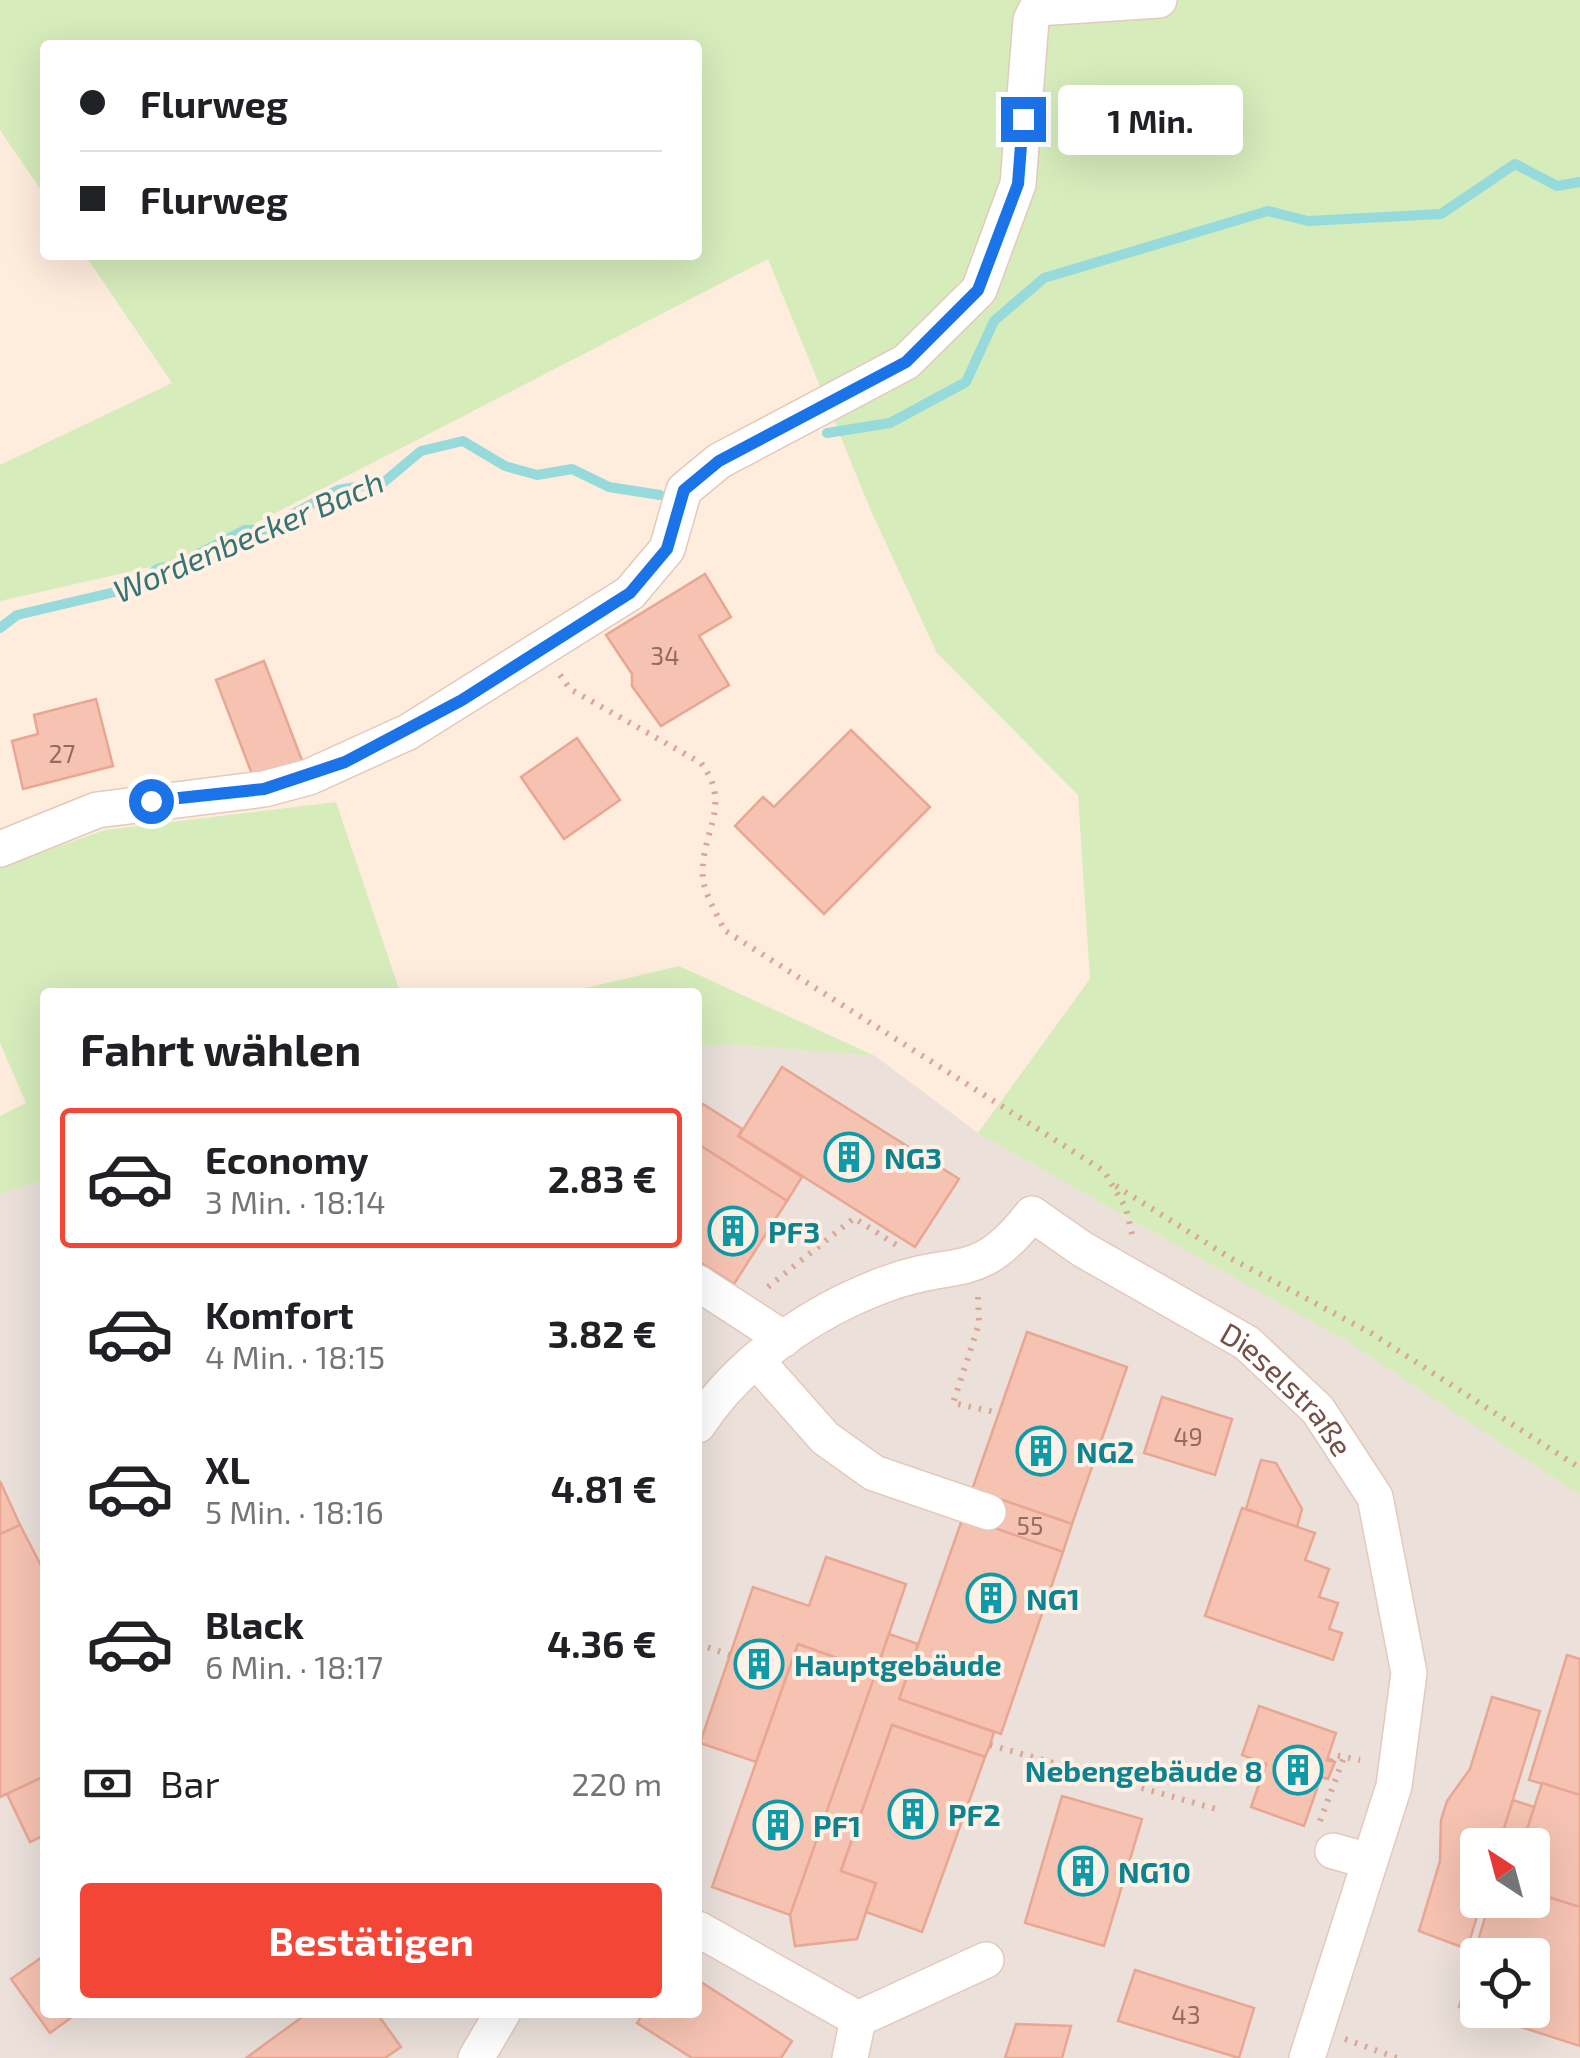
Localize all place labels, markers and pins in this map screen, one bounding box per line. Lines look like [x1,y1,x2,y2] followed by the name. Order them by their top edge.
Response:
[823,1131,875,1183] building icon: NG3
[884,1139,942,1175] place label: NG3
[707,1205,759,1257] building icon: PF3
[768,1213,820,1249] place label: PF3
[1015,1425,1067,1477] building icon: NG2
[1076,1433,1135,1469] place label: NG2
[965,1572,1017,1624] building icon: NG1
[1026,1580,1080,1616] place label: NG1
[733,1638,785,1690] building icon: Hauptgebäude
[794,1646,1002,1682] place label: Hauptgebäude
[1272,1744,1324,1796] building icon: Nebengebäude 8
[1025,1752,1263,1788] place label: Nebengebäude 8
[887,1788,939,1840] building icon: PF2
[948,1796,1001,1832] place label: PF2
[752,1799,804,1851] building icon: PF1
[813,1807,861,1843] place label: PF1
[1057,1845,1109,1897] building icon: NG10
[1118,1853,1191,1889] place label: NG10

